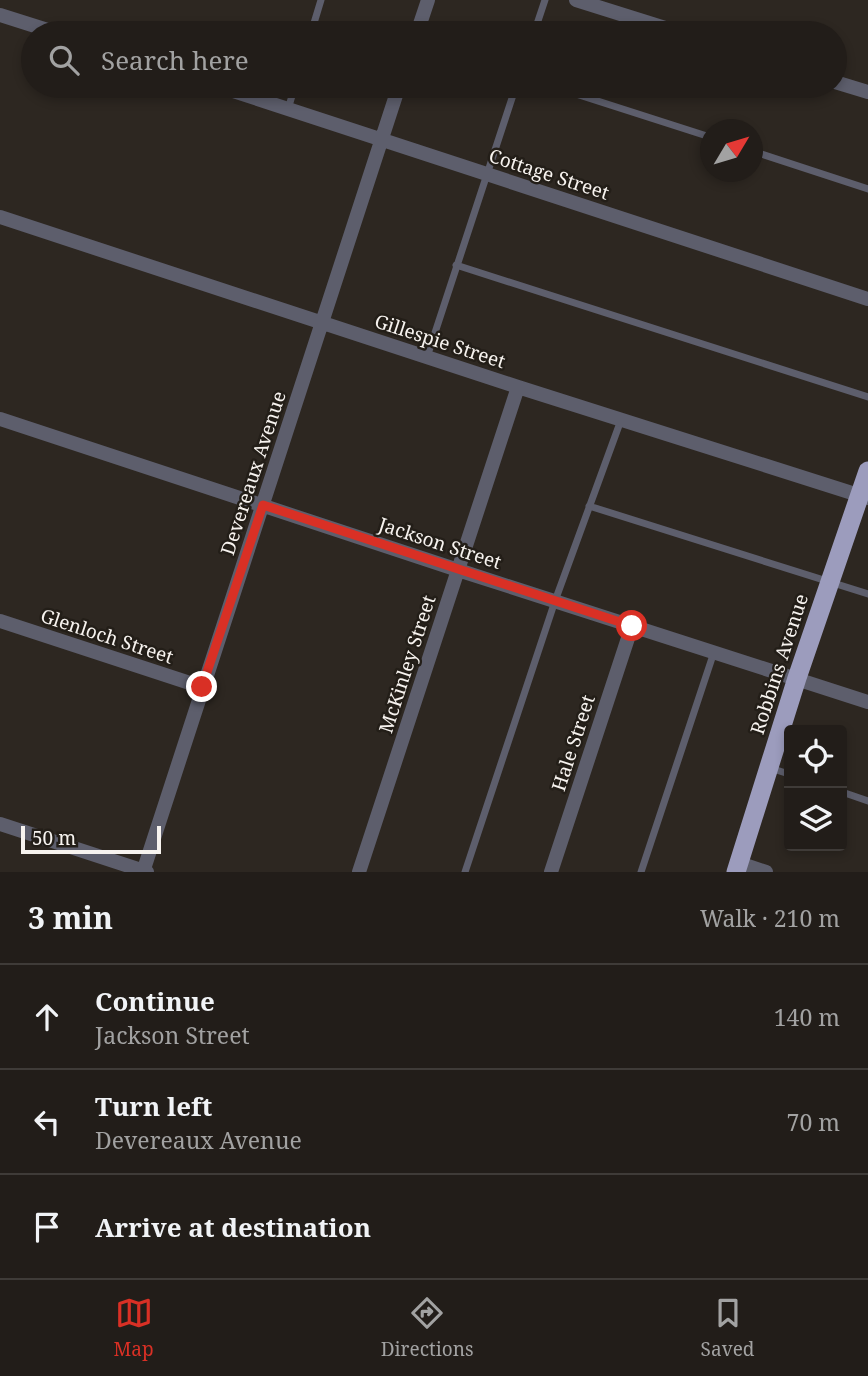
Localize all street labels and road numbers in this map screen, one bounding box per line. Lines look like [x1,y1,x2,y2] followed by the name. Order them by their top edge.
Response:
[486,142,613,206] street label: Cottage Street
[371,308,509,374] street label: Gillespie Street
[214,388,292,558] street label: Devereaux Avenue
[374,511,505,575] street label: Jackson Street
[744,590,814,738] street label: Robbins Avenue
[372,591,442,736] street label: McKinley Street
[37,602,177,670] street label: Glenloch Street
[545,691,601,794] street label: Hale Street

